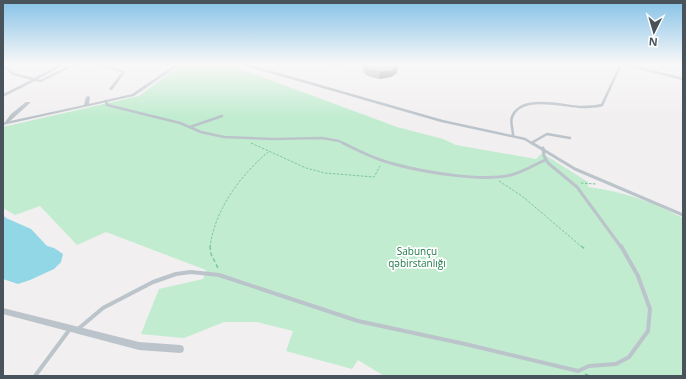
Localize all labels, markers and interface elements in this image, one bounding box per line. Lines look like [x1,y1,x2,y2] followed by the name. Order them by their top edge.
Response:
[634,12,674,52] north arrow
[648,35,658,50] text: N
[388,244,446,270] park label: Sabunçu qəbirstanlığı

